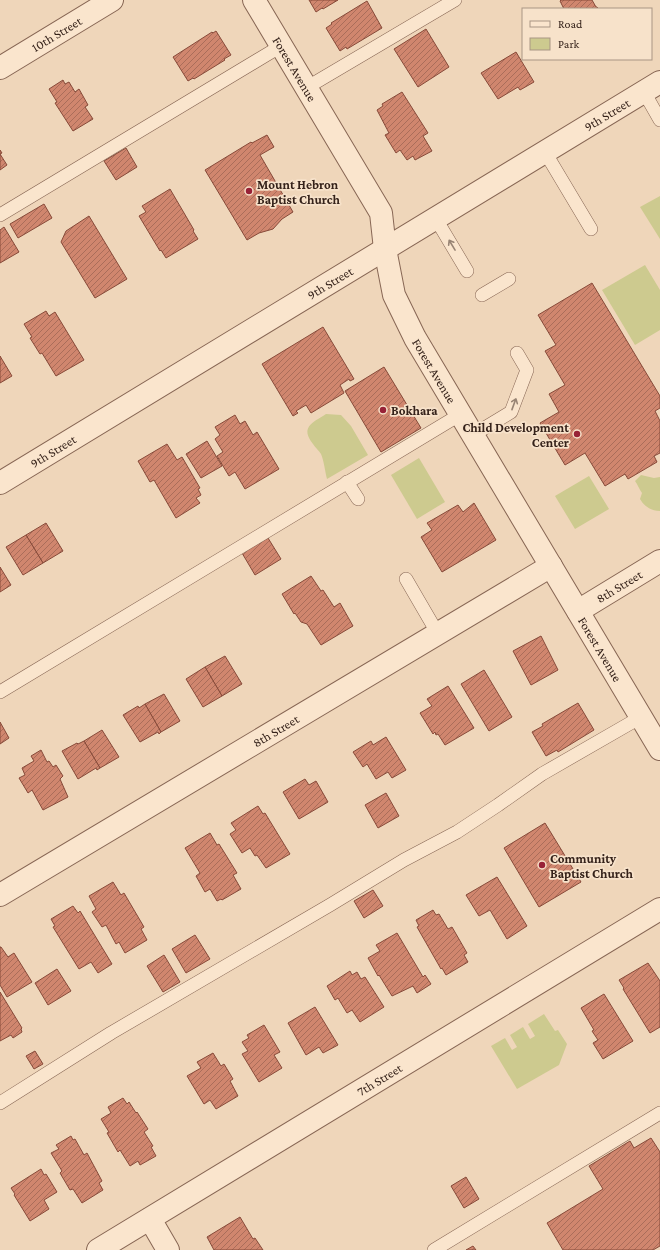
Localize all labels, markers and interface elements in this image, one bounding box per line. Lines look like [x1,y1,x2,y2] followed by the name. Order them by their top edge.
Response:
[522,8,652,60] legend
[29,13,85,55] street label: 10th Street
[558,17,583,31] text: Road
[269,34,320,104] street label: Forest Avenue
[558,37,580,51] text: Park
[581,95,633,134] street label: 9th Street
[257,177,340,207] place label: Mount Hebron Baptist Church
[244,186,254,196] marker: Mount Hebron Baptist Church
[447,239,455,251] one-way arrow
[305,263,356,303] street label: 9th Street
[409,336,459,406] street label: Forest Avenue
[511,398,518,411] one-way arrow
[391,403,438,418] place label: Bokhara
[378,405,388,415] marker: Bokhara
[462,420,570,450] place label: Child Development Center
[572,429,582,439] marker: Child Development Center
[28,431,79,471] street label: 9th Street
[593,566,646,606] street label: 8th Street
[575,614,625,685] street label: Forest Avenue
[250,711,302,750] street label: 8th Street
[550,851,633,881] place label: Community Baptist Church
[537,860,547,870] marker: Community Baptist Church
[354,1060,405,1099] street label: 7th Street

